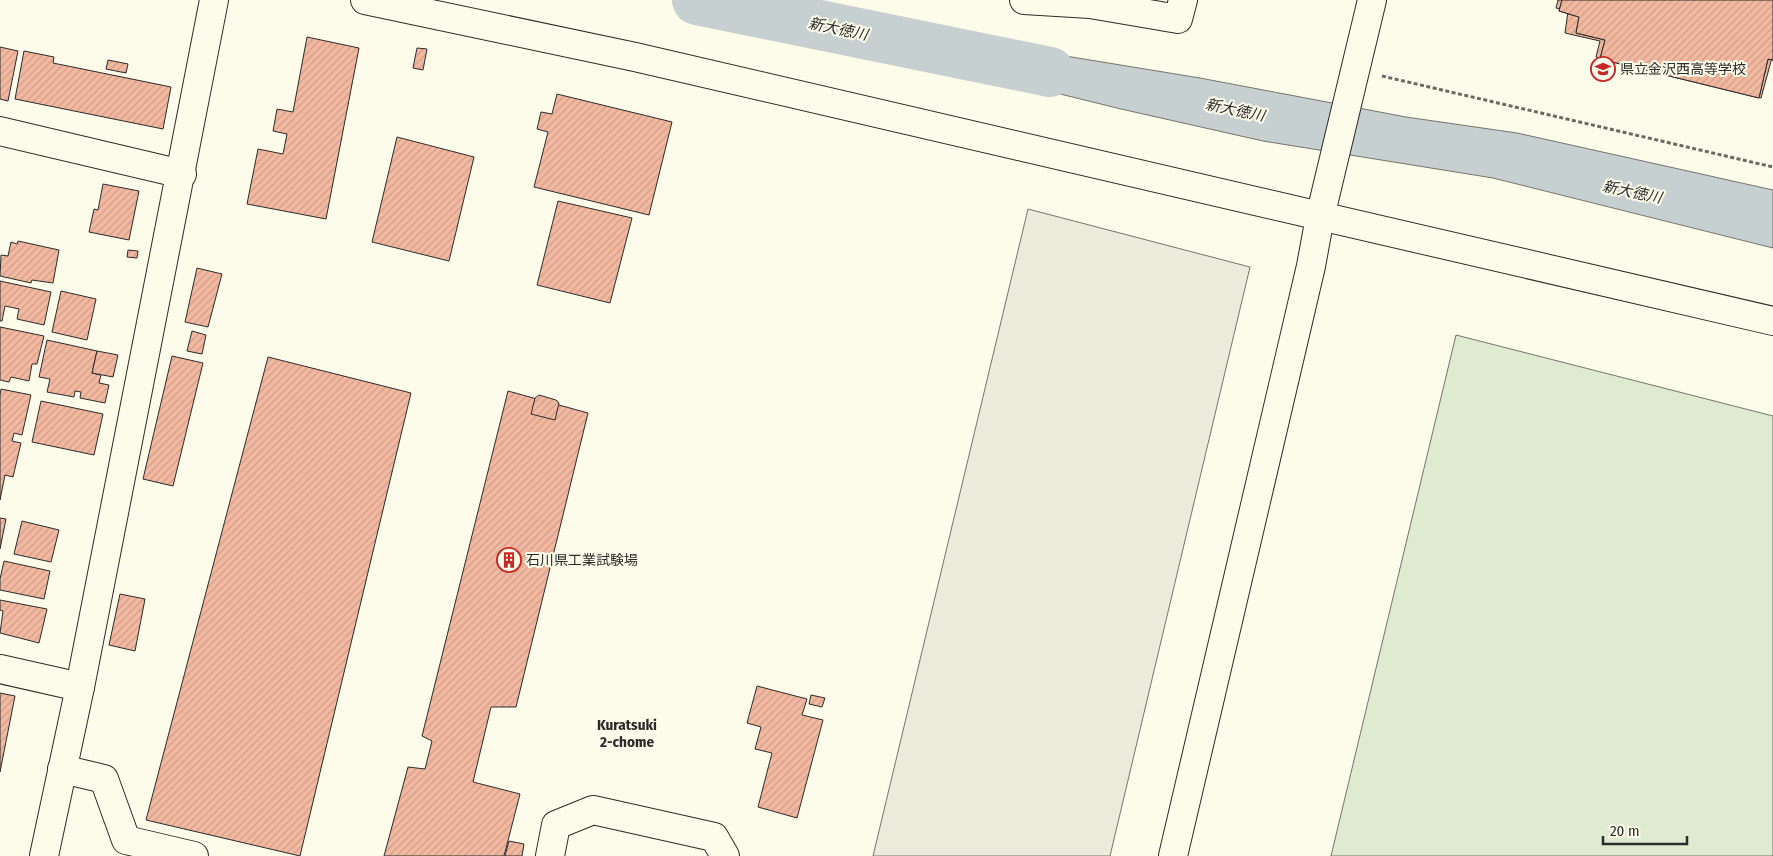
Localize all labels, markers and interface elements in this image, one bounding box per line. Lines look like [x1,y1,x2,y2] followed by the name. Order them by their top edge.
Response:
[807,14,871,44] water label: 新大徳川
[1590,56,1616,82] school or university icon: 県立金沢西高等学校
[1620,61,1746,78] place label: 県立金沢西高等学校
[1204,95,1268,125] water label: 新大徳川
[1601,177,1665,207] water label: 新大徳川
[496,547,522,573] building icon: 石川県工業試験場
[526,552,638,569] place label: 石川県工業試験場
[597,716,657,751] district label: Kuratsuki 2-chome
[1603,814,1687,846] scale bar
[1610,822,1640,840] text: 20 m

